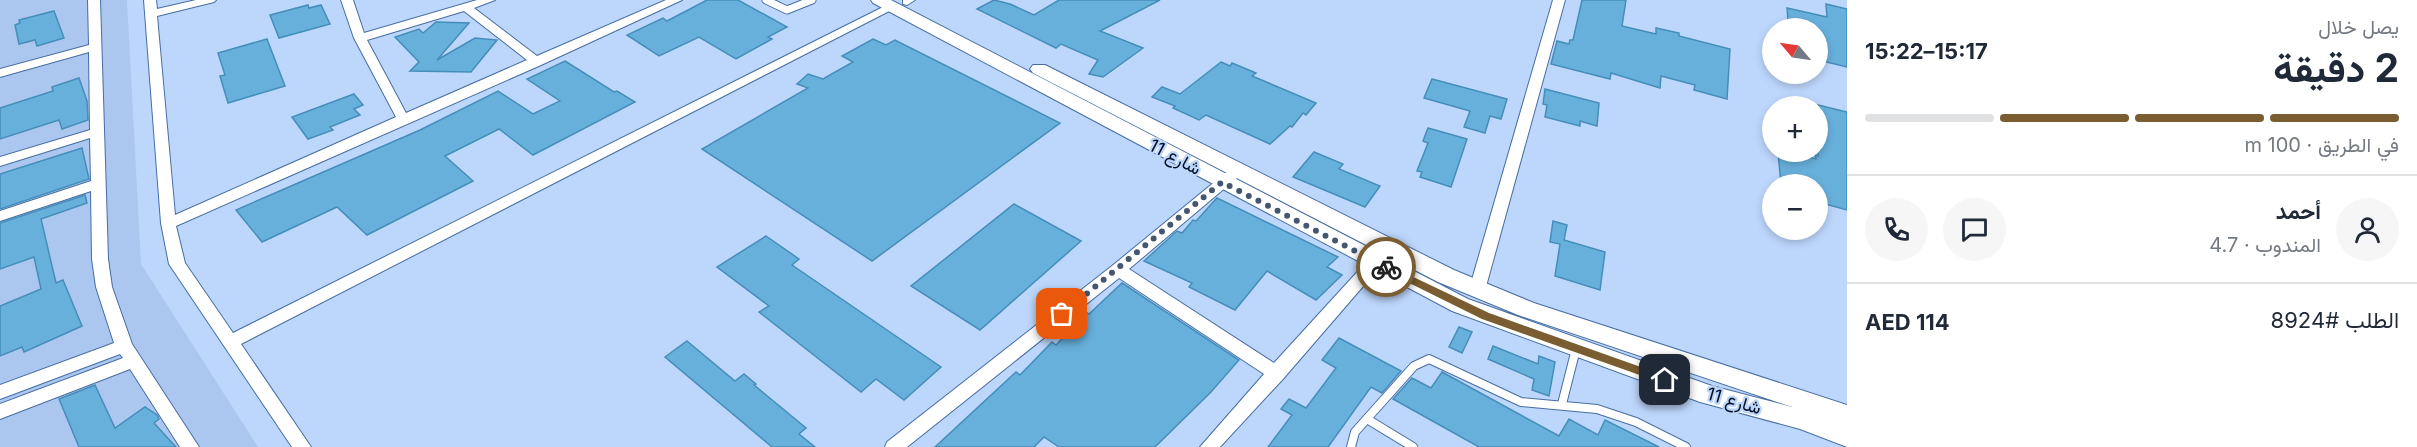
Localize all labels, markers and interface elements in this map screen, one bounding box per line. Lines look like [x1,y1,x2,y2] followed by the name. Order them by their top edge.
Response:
[2318,15,2399,39] text: يصل خلال
[1762,18,1828,84] north arrow
[1762,18,1828,240] map controls
[1865,38,1988,64] text: 15:17–15:22
[2273,44,2399,91] text: 2 دقيقة
[1762,96,1828,162] button: +
[2244,133,2399,157] text: في الطريق · 100 m
[1145,134,1205,181] street label: شارع 11
[1762,174,1828,240] button: −
[1865,198,1928,261] button: phone
[1943,198,2006,261] button: chat
[2276,198,2321,224] text: أحمد
[2336,198,2399,261] button: person
[2209,233,2321,257] text: المندوب · 4.7
[1356,237,1416,297] courier
[1370,251,1403,284] icon: bike
[1036,288,1087,339] pin
[1045,297,1078,330] icon: bag
[2271,307,2399,333] text: الطلب #8924
[1865,309,1950,335] text: AED 114
[1639,354,1690,405] pin
[1648,363,1681,396] icon: home
[1704,383,1764,420] street label: شارع 11

